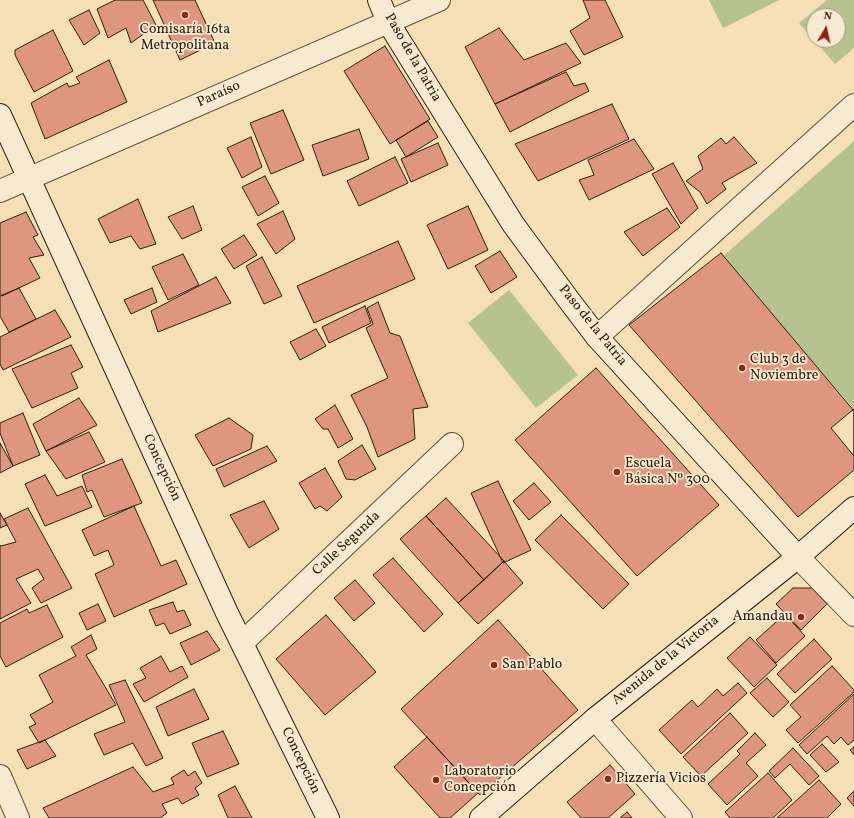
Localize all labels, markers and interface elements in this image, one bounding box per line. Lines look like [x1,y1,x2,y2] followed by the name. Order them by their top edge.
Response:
[806,8,846,48] north arrow
[823,9,833,25] text: N
[180,10,190,20] marker: Comisaría 16ta Metropolitana
[380,11,444,105] street label: Paso de la Patria
[140,22,230,54] place label: Comisaría 16ta Metropolitana
[195,78,243,112] street label: Paraíso
[554,282,630,370] street label: Paso de la Patria
[750,352,818,384] place label: Club 3 de Noviembre
[737,363,747,373] marker: Club 3 de Noviembre
[138,432,184,504] street label: Concepción
[625,456,710,488] place label: Escuela Básica Nº 300
[612,467,622,477] marker: Escuela Básica Nº 300
[310,508,384,580] street label: Calle Segunda
[733,609,793,625] place label: Amandau
[796,612,806,622] marker: Amandau
[609,613,723,709] street label: Avenida de la Victoria
[502,657,562,673] place label: San Pablo
[489,660,499,670] marker: San Pablo
[277,725,323,797] street label: Concepción
[444,764,516,796] place label: Laboratorio Concepción
[616,771,706,787] place label: Pizzería Vicios
[603,774,613,784] marker: Pizzería Vicios
[431,775,441,785] marker: Laboratorio Concepción

